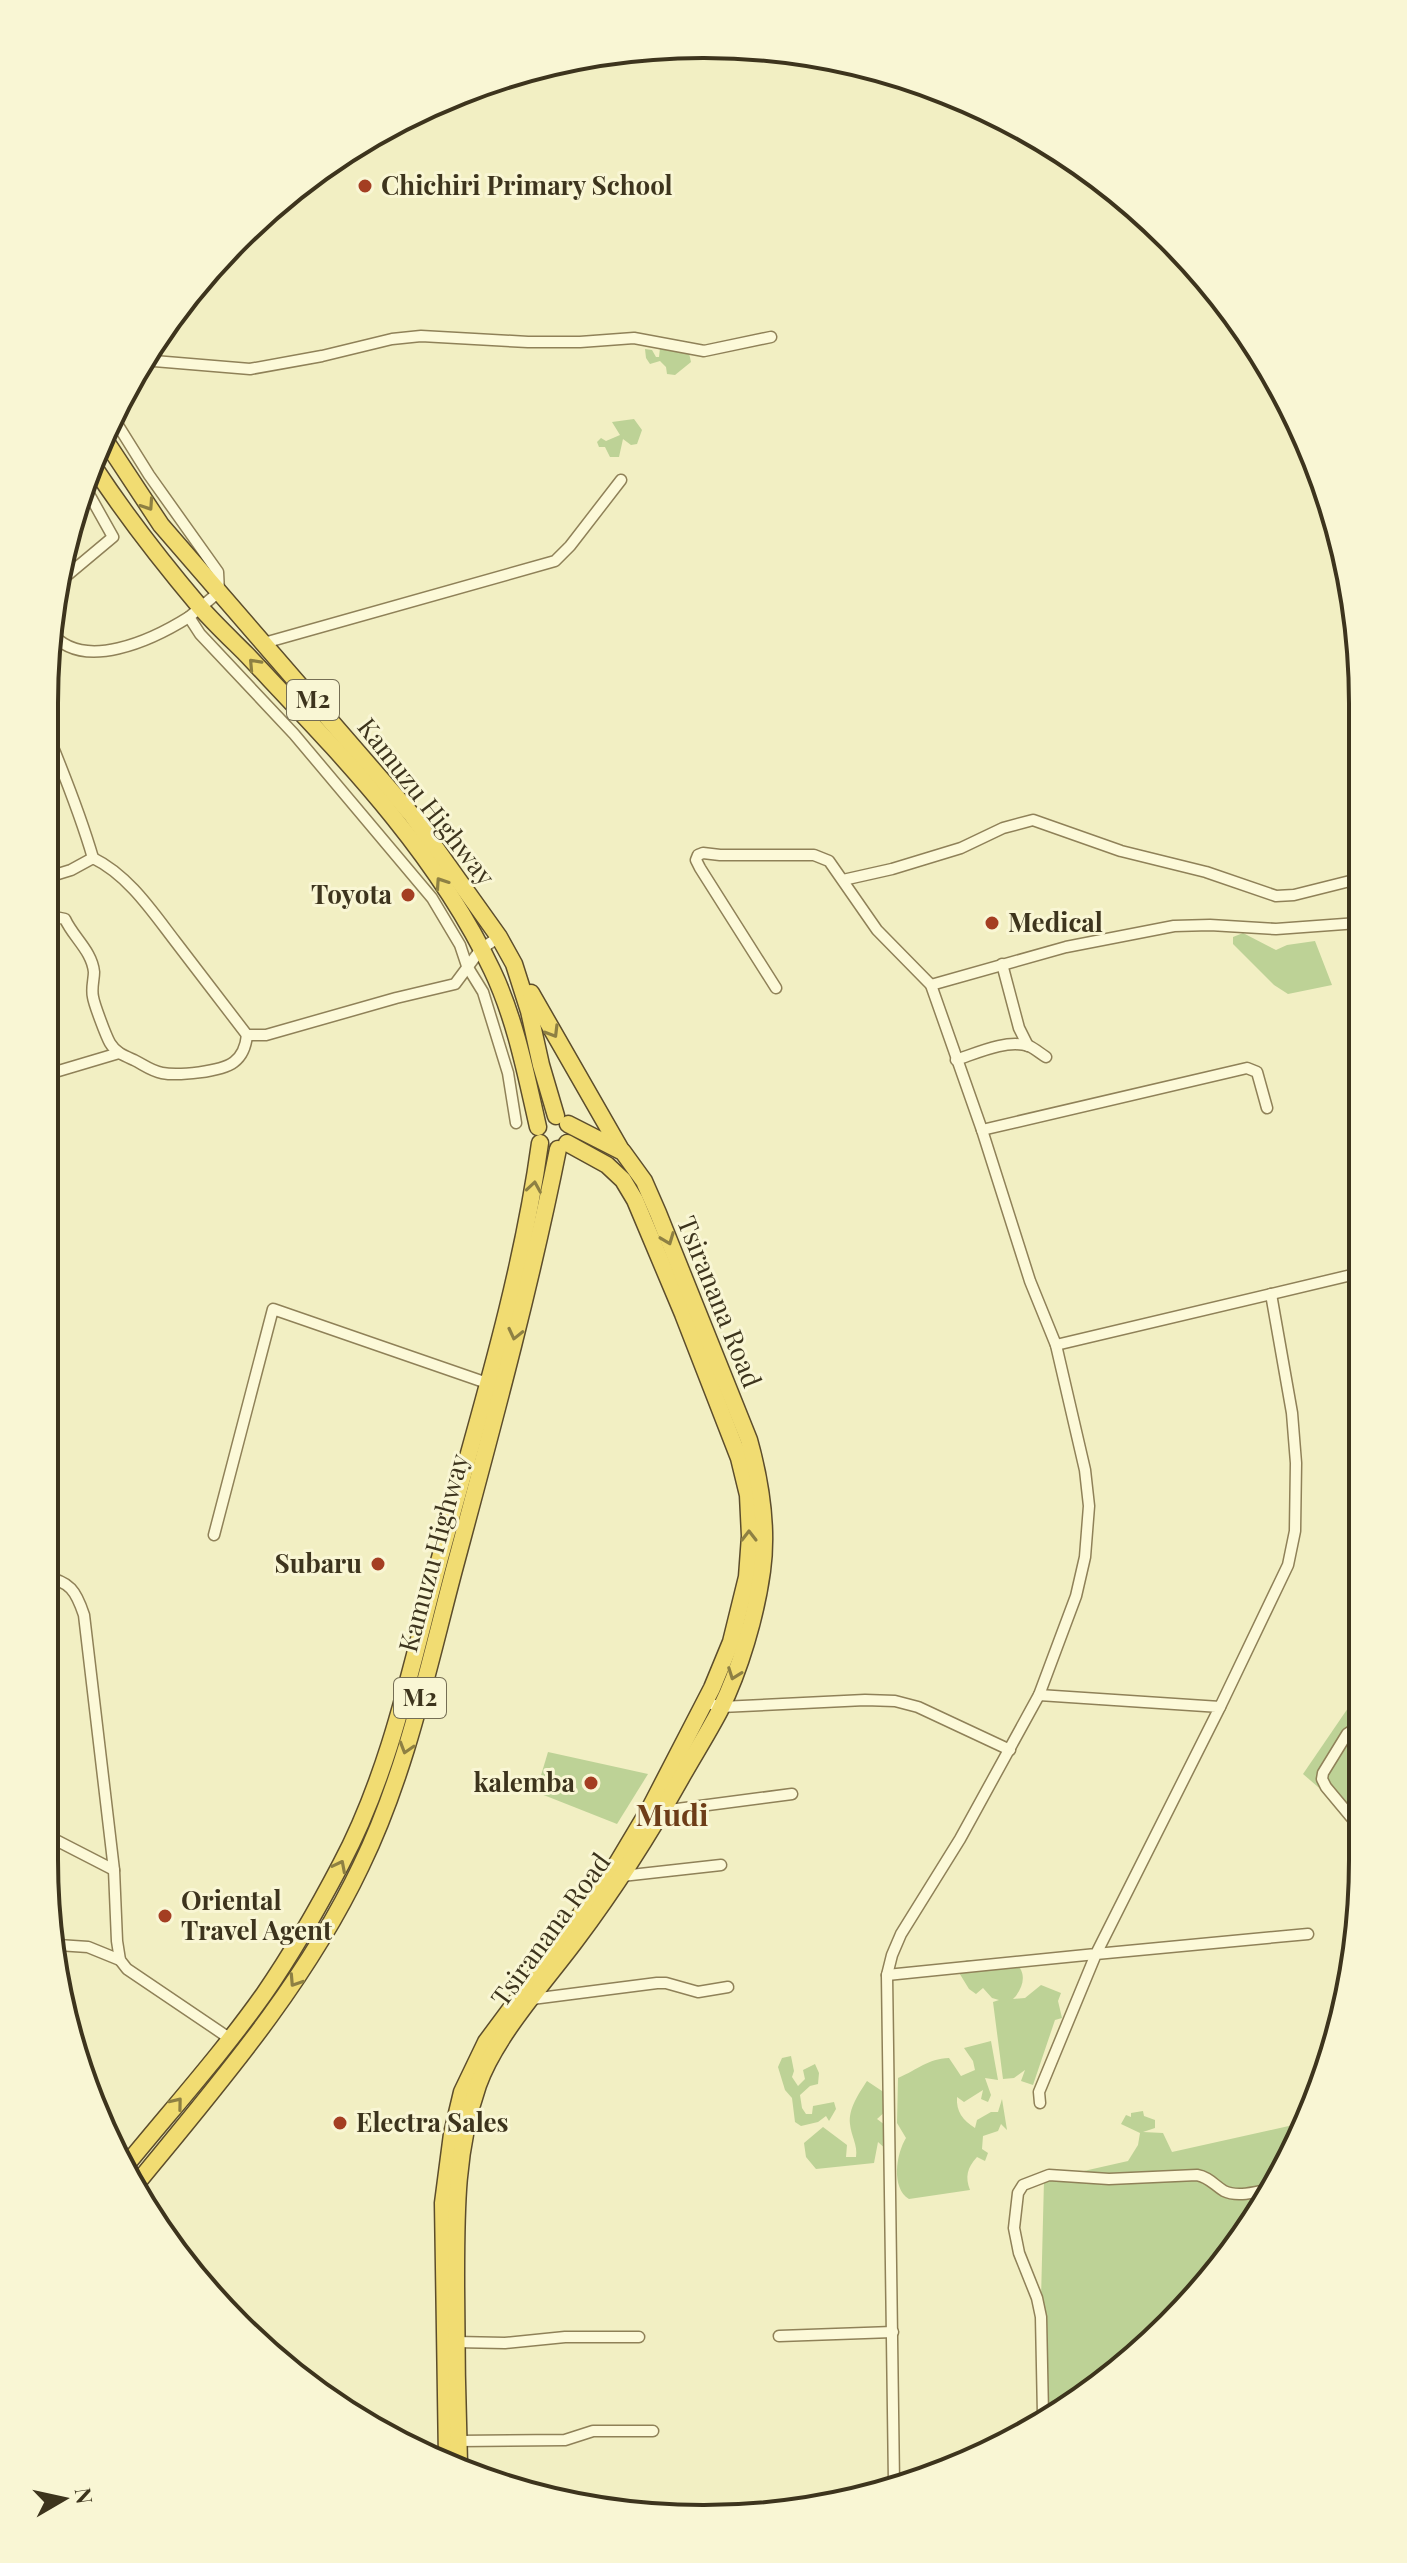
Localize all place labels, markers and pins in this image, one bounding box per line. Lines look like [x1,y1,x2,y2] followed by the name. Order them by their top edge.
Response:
[381,167,673,202] place label: Chichiri Primary School
[356,177,374,195] marker: Chichiri Primary School
[311,876,393,911] place label: Toyota
[399,886,417,904] marker: Toyota
[1008,904,1103,939] place label: Medical
[983,914,1001,932] marker: Medical
[274,1545,362,1580] place label: Subaru
[369,1555,387,1573] marker: Subaru
[473,1764,576,1799] place label: kalemba
[582,1774,600,1792] marker: kalemba
[181,1882,333,1947] place label: Oriental Travel Agent
[156,1907,174,1925] marker: Oriental Travel Agent
[356,2104,509,2139] place label: Electra Sales
[331,2114,349,2132] marker: Electra Sales

